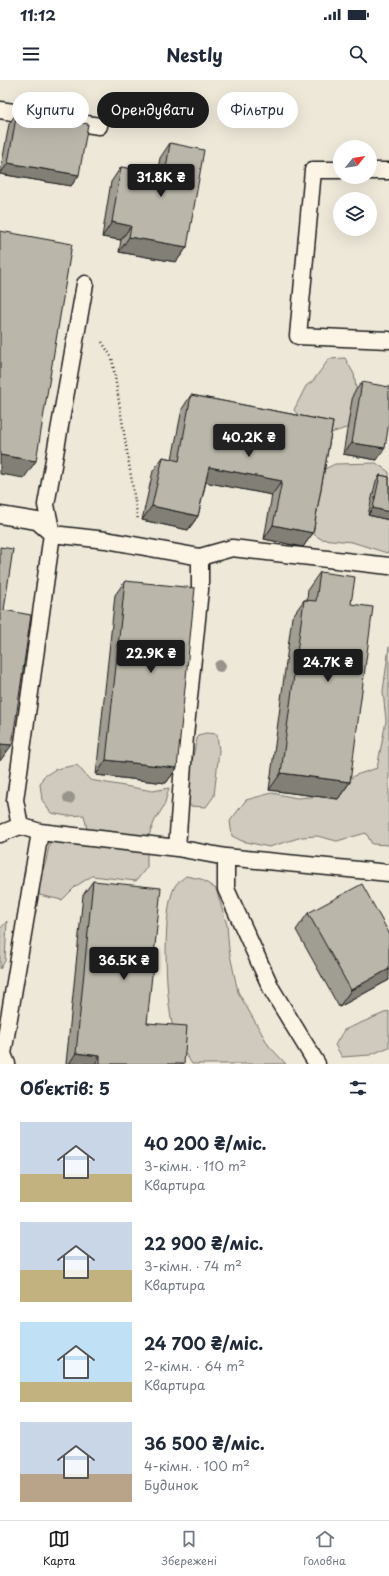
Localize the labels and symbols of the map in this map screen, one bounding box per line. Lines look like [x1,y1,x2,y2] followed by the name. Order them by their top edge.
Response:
[333,140,377,184] north arrow
[124,164,198,198] pin: 31.8K ₴
[212,424,286,458] pin: 40.2K ₴
[114,640,188,674] pin: 22.9K ₴
[291,649,365,683] pin: 24.7K ₴
[87,947,161,981] pin: 36.5K ₴

